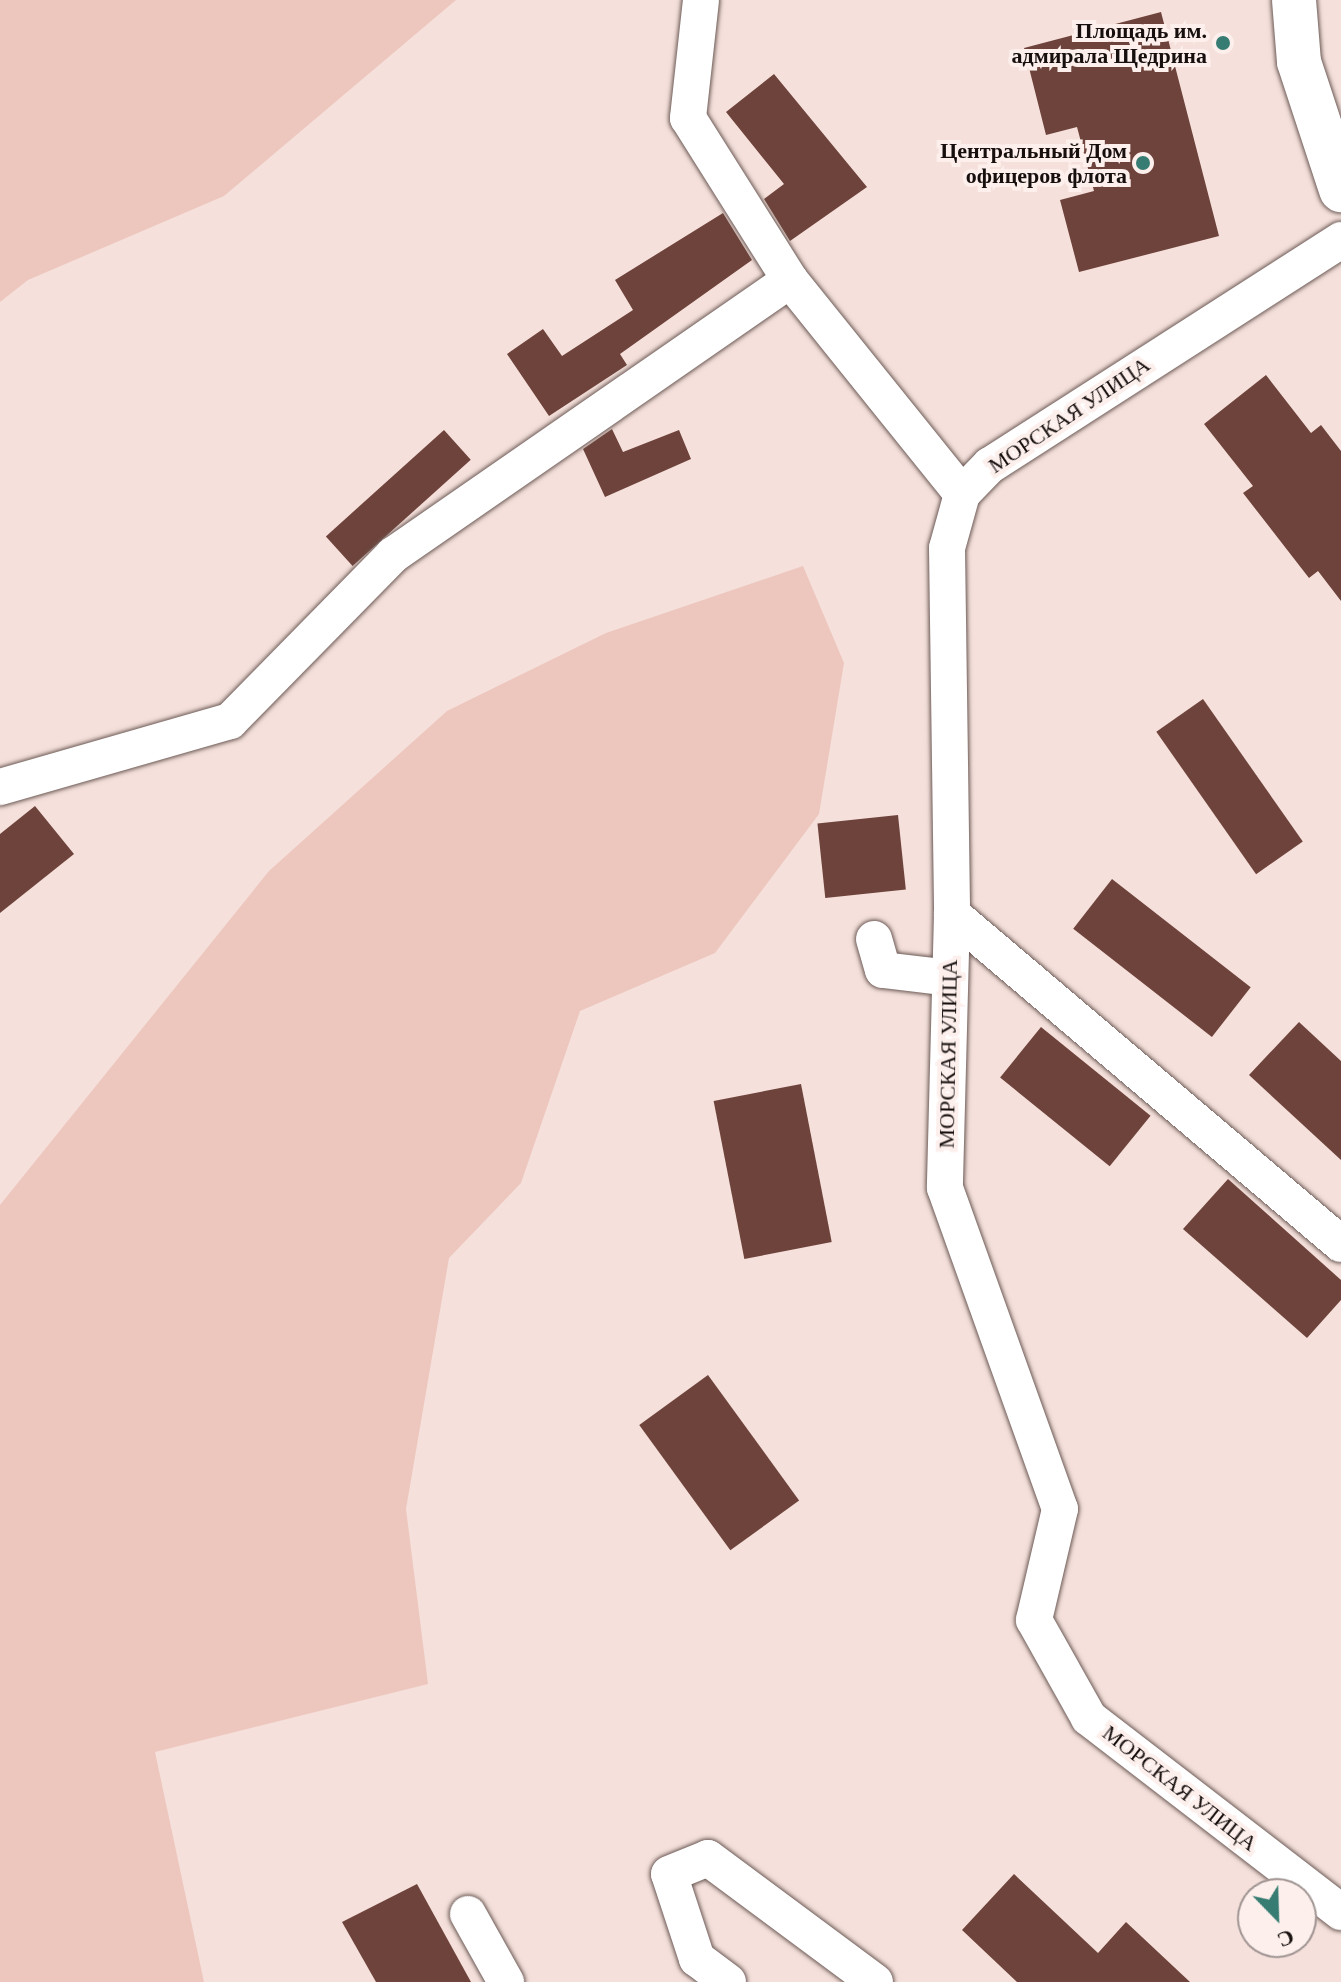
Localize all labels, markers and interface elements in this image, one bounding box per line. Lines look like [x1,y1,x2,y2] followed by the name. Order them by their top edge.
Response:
[1012,17,1207,68] place label: Площадь им. адмирала Щедрина
[1214,34,1232,52] marker: Площадь им. адмирала Щедрина
[940,137,1127,188] place label: Центральный Дом офицеров флота
[1134,154,1152,172] marker: Центральный Дом офицеров флота
[983,351,1155,479] street label: МОРСКАЯ УЛИЦА
[933,959,963,1149] street label: МОРСКАЯ УЛИЦА
[1097,1719,1263,1857] street label: МОРСКАЯ УЛИЦА
[1237,1878,1317,1958] north arrow
[1274,1924,1298,1953] text: С

